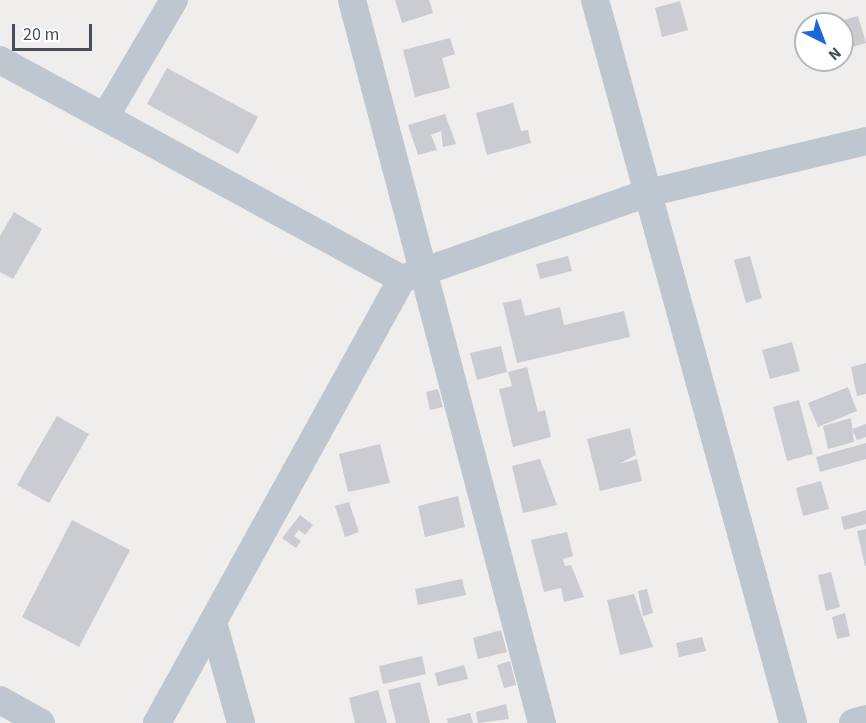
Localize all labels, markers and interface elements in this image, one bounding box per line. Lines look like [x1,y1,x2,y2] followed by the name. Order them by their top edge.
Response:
[15,12,94,50] scale bar
[794,12,854,72] north arrow
[23,22,59,47] text: 20 m
[823,42,846,66] text: N

